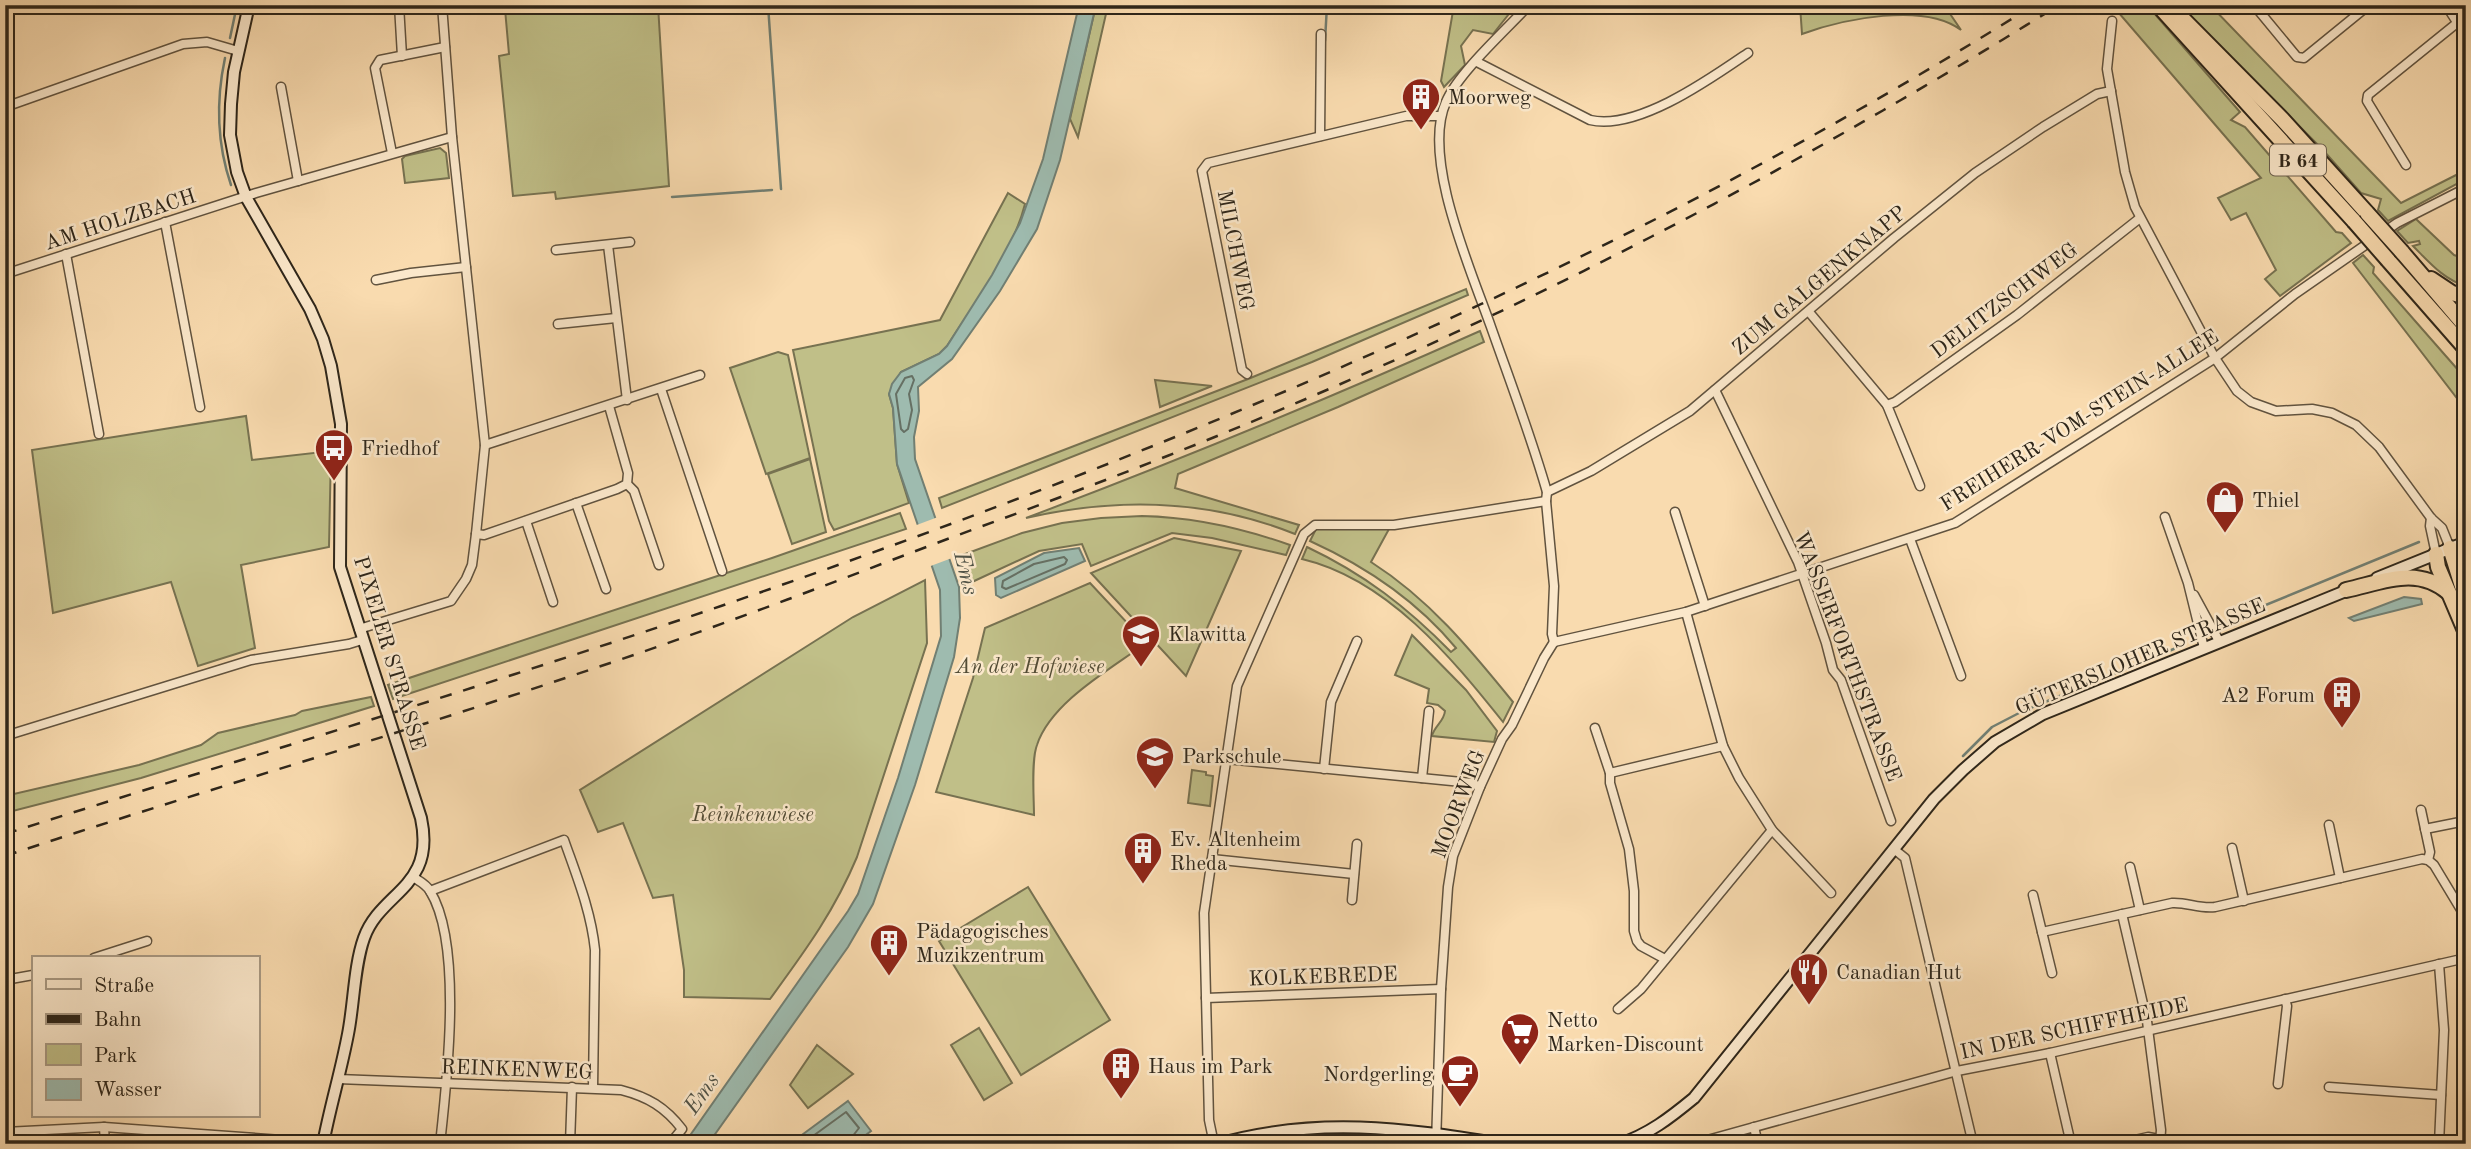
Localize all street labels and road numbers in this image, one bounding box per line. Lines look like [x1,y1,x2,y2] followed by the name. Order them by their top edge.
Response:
[2270,144,2326,176] road number: B 64
[42,186,199,255] street label: AM HOLZBACH
[1213,188,1257,312] street label: MILCHWEG
[1729,202,1911,360] street label: ZUM GALGENKNAPP
[1928,239,2082,363] street label: DELITZSCHWEG
[1937,327,2223,516] street label: FREIHERR-VOM-STEIN-ALLEE
[1789,529,1904,785] street label: WASSERFORTHSTRASSE
[349,554,428,753] street label: PIXELER STRASSE
[2011,591,2269,720] street label: GÜTERSLOHER STRASSE
[1429,748,1490,862] street label: MOORWEG
[1248,964,1398,991] street label: KOLKEBREDE
[1958,995,2190,1064] street label: IN DER SCHIFFHEIDE
[440,1057,594,1084] street label: REINKENWEG

